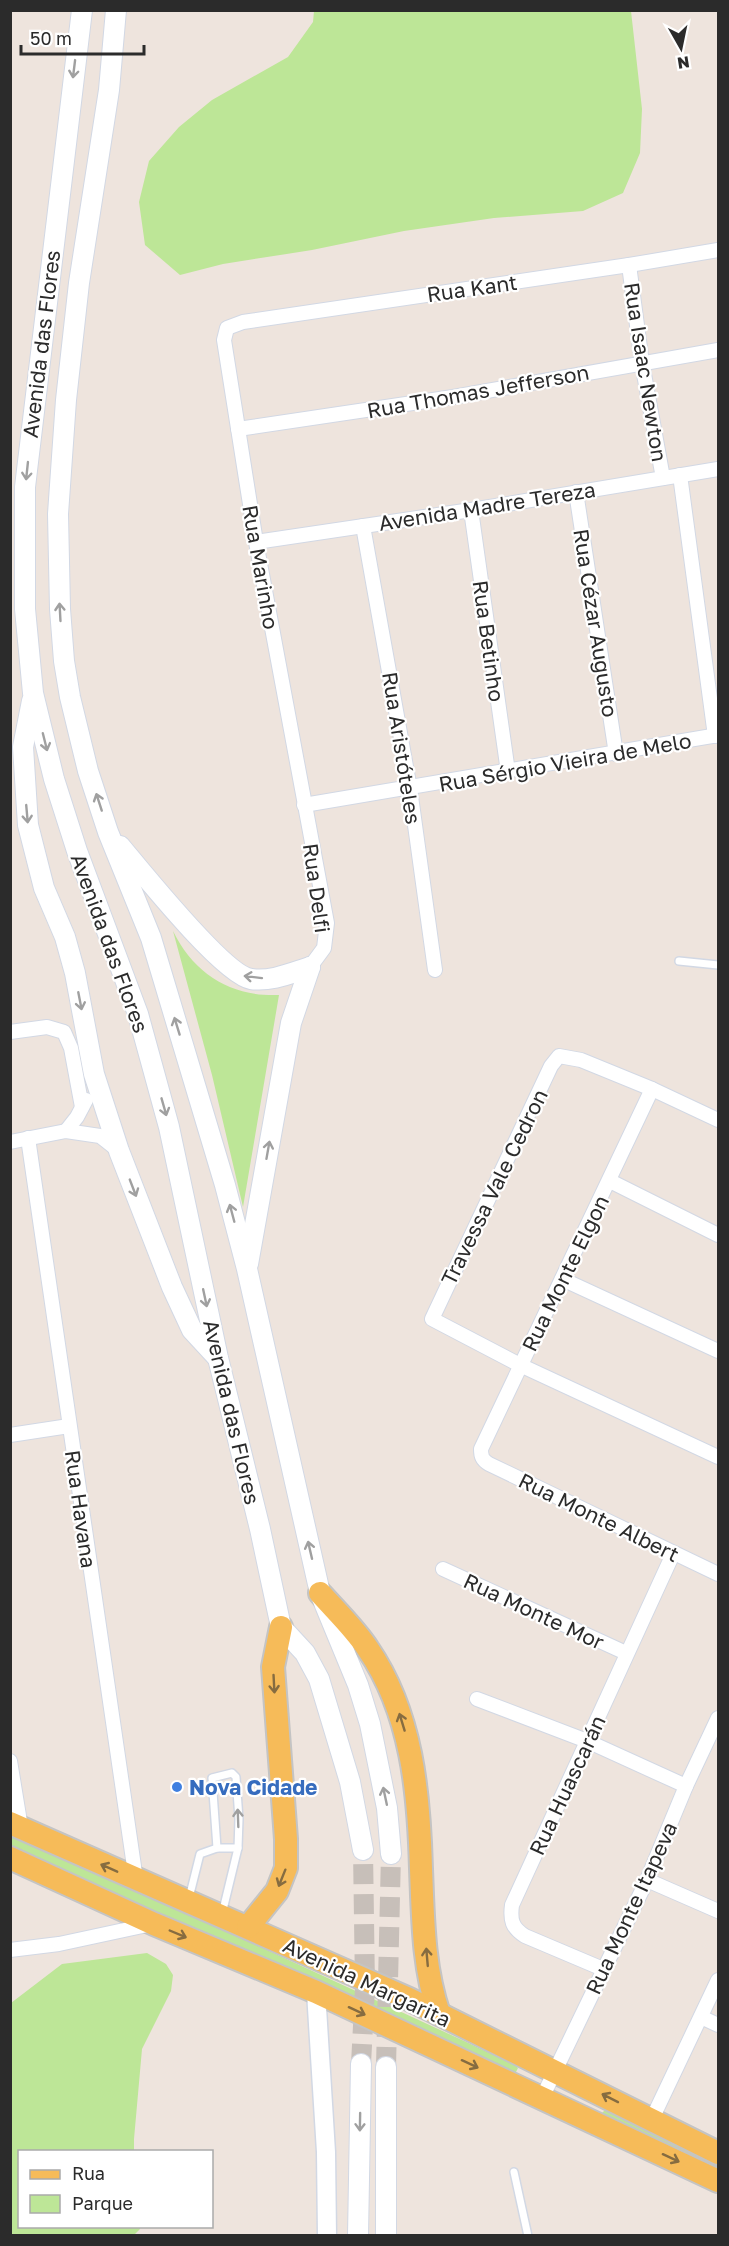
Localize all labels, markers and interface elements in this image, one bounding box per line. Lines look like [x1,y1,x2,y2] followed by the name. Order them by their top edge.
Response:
[21,18,144,56] scale bar
[651,18,711,78] north arrow
[30,27,72,49] text: 50 m
[676,52,691,74] text: N
[69,58,80,78] one-way arrow
[17,249,65,439] street label: Avenida das Flores
[425,269,519,307] street label: Rua Kant
[619,281,673,463] street label: Rua Isaac Newton
[365,359,591,423] street label: Rua Thomas Jefferson
[21,460,32,480] one-way arrow
[377,476,597,536] street label: Avenida Madre Tereza
[237,503,285,631] street label: Rua Marinho
[568,527,624,719] street label: Rua Cézar Augusto
[468,579,510,703] street label: Rua Betinho
[55,602,66,622] one-way arrow
[377,670,427,826] street label: Rua Aristóteles
[437,727,693,797] street label: Rua Sérgio Vieira de Melo
[40,732,52,751] one-way arrow
[92,793,103,812] one-way arrow
[22,803,33,823] one-way arrow
[298,842,336,934] street label: Rua Delfi
[65,850,155,1036] street label: Avenida das Flores
[244,972,263,983] one-way arrow
[75,990,86,1010] one-way arrow
[171,1017,182,1036] one-way arrow
[435,1085,553,1289] street label: Travessa Vale Cedron
[159,1097,170,1116] one-way arrow
[263,1140,274,1160] one-way arrow
[129,1178,140,1197] one-way arrow
[516,1191,614,1355] street label: Rua Monte Elgon
[226,1204,237,1223] one-way arrow
[200,1287,211,1307] one-way arrow
[198,1317,266,1507] street label: Avenida das Flores
[60,1448,102,1570] street label: Rua Havana
[514,1467,684,1567] street label: Rua Monte Albert
[304,1541,316,1560] one-way arrow
[460,1567,608,1655] street label: Rua Monte Mor
[268,1674,279,1694] one-way arrow
[523,1711,611,1859] street label: Rua Huascarán
[396,1713,407,1732] one-way arrow
[189,1774,318,1800] place label: Nova Cidade
[170,1780,184,1794] marker: Nova Cidade
[379,1787,390,1806] one-way arrow
[233,1808,244,1828] one-way arrow
[580,1818,682,1998] street label: Rua Monte Itapeva
[100,1861,118,1873] one-way arrow
[276,1868,287,1887] one-way arrow
[169,1929,187,1940] one-way arrow
[279,1932,455,2032] street label: Avenida Margarita
[421,1947,432,1967] one-way arrow
[348,2006,366,2018] one-way arrow
[460,2058,478,2070] one-way arrow
[602,2092,619,2104] one-way arrow
[354,2112,366,2132] one-way arrow
[18,2150,213,2228] legend
[661,2153,679,2165] one-way arrow
[72,2162,105,2184] text: Rua
[72,2192,133,2214] text: Parque

